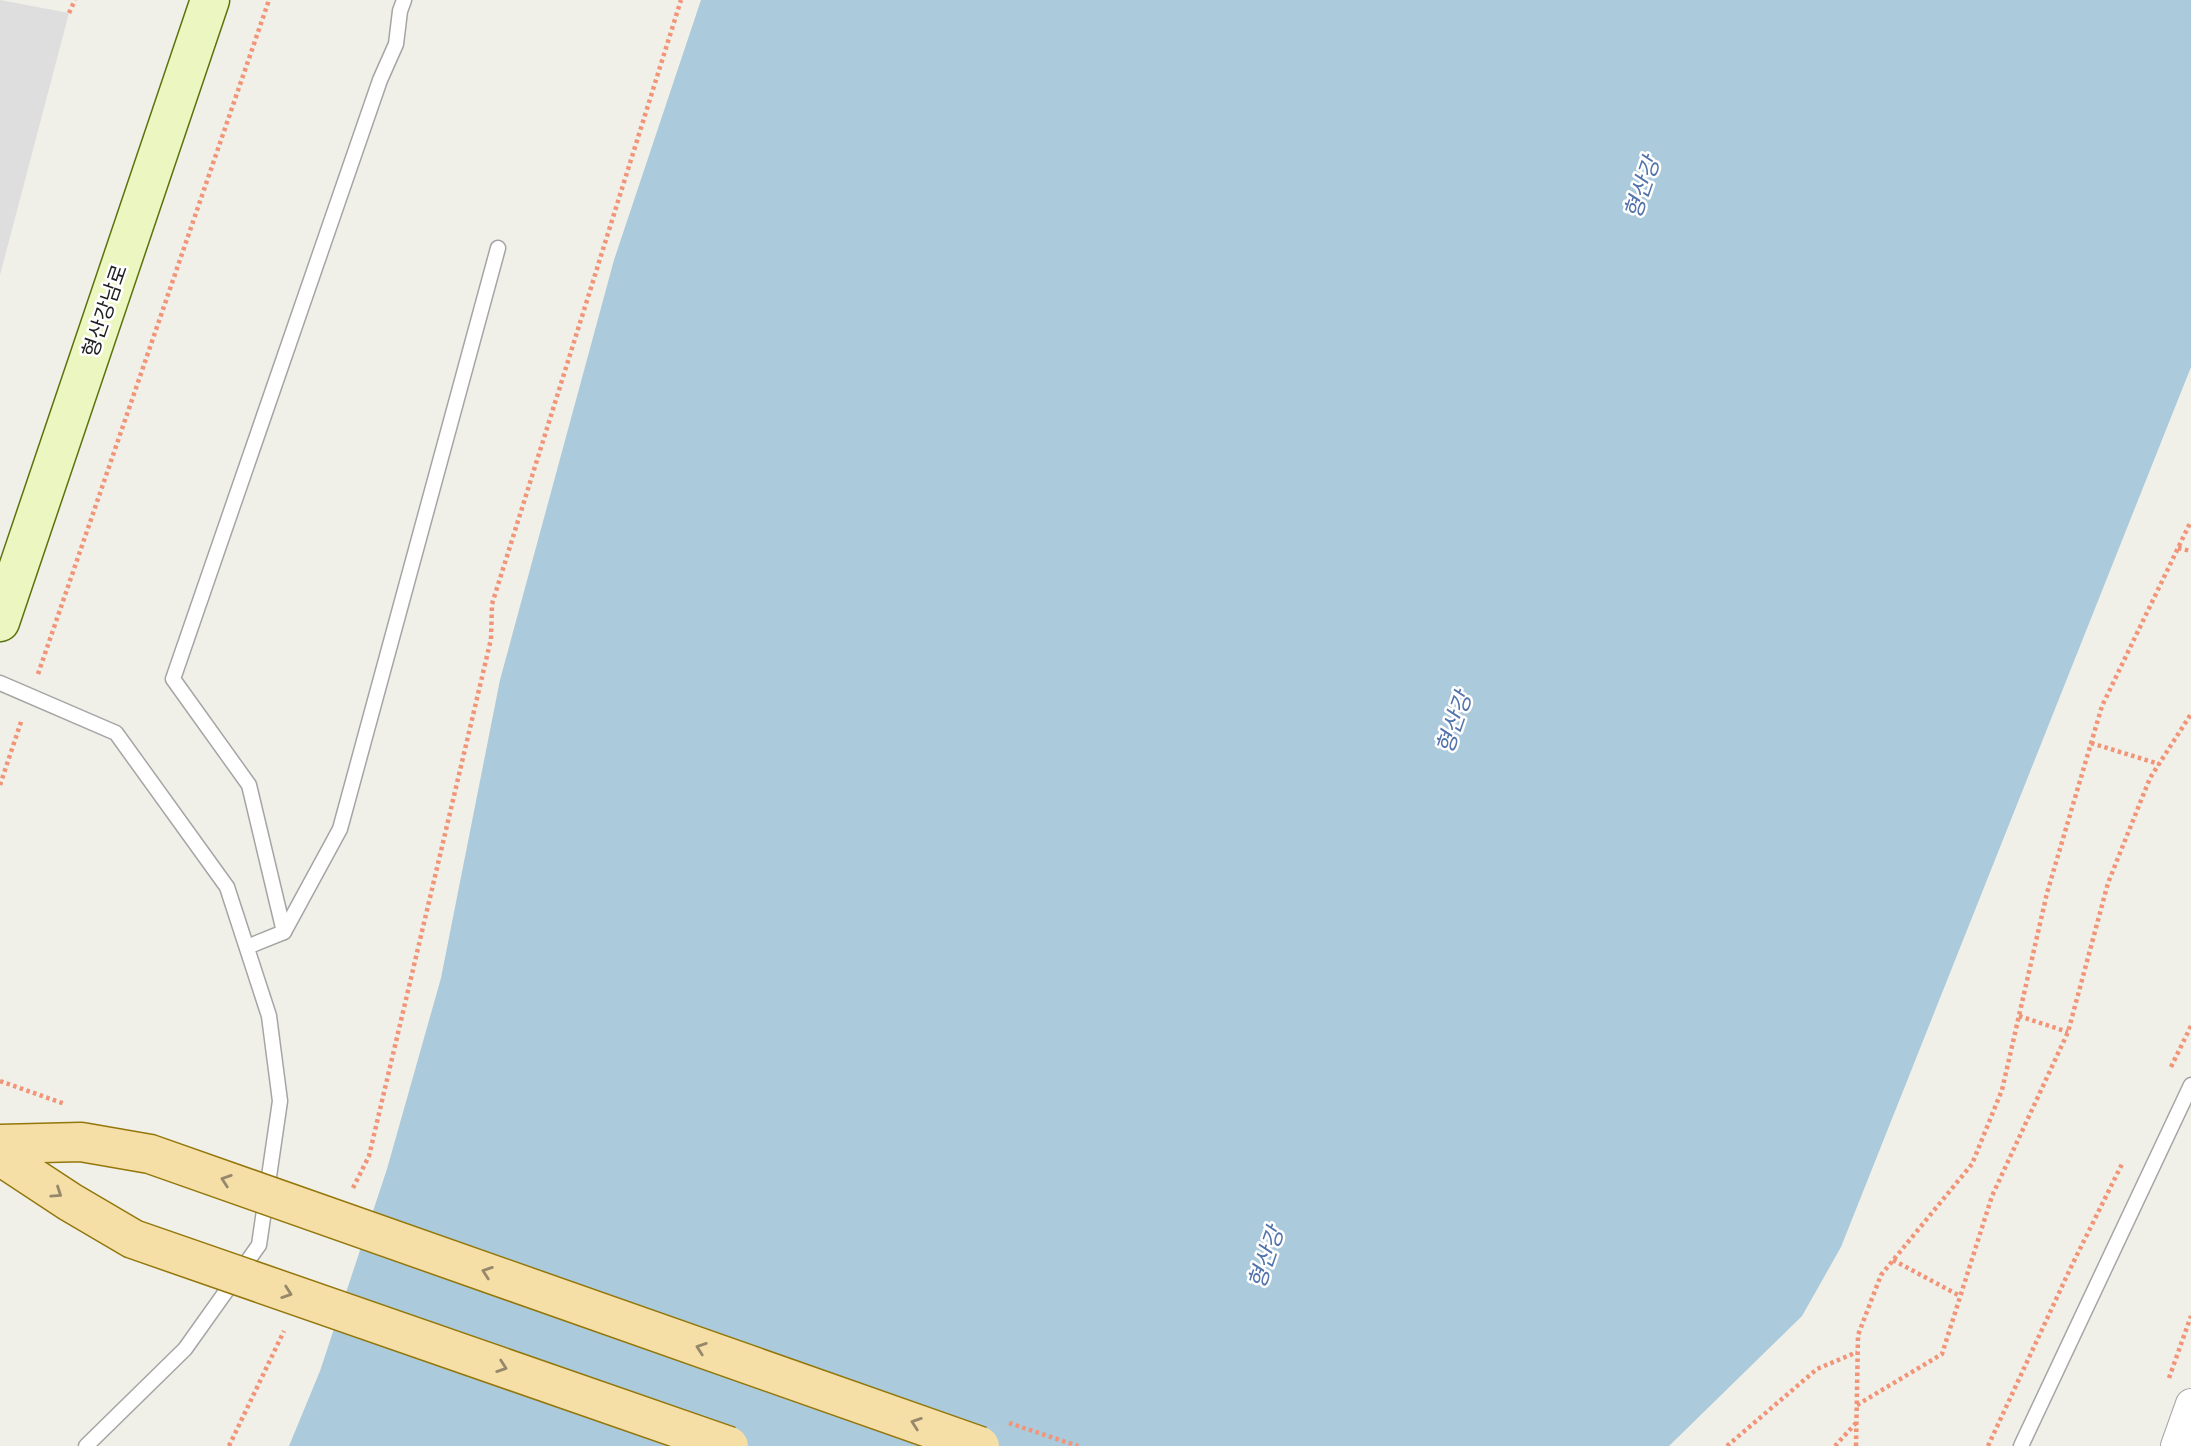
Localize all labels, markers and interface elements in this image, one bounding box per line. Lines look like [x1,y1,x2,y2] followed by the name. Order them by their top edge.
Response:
[1617,150,1666,223] water label: 형산강
[76,261,132,361] street label: 형산강남로
[1429,685,1478,758] water label: 형산강
[220,1174,232,1188] one-way arrow
[49,1185,62,1198] one-way arrow
[1241,1220,1290,1293] water label: 형산강
[481,1266,493,1280] one-way arrow
[281,1285,293,1299] one-way arrow
[696,1342,708,1356] one-way arrow
[496,1359,508,1373] one-way arrow
[910,1417,922,1431] one-way arrow

